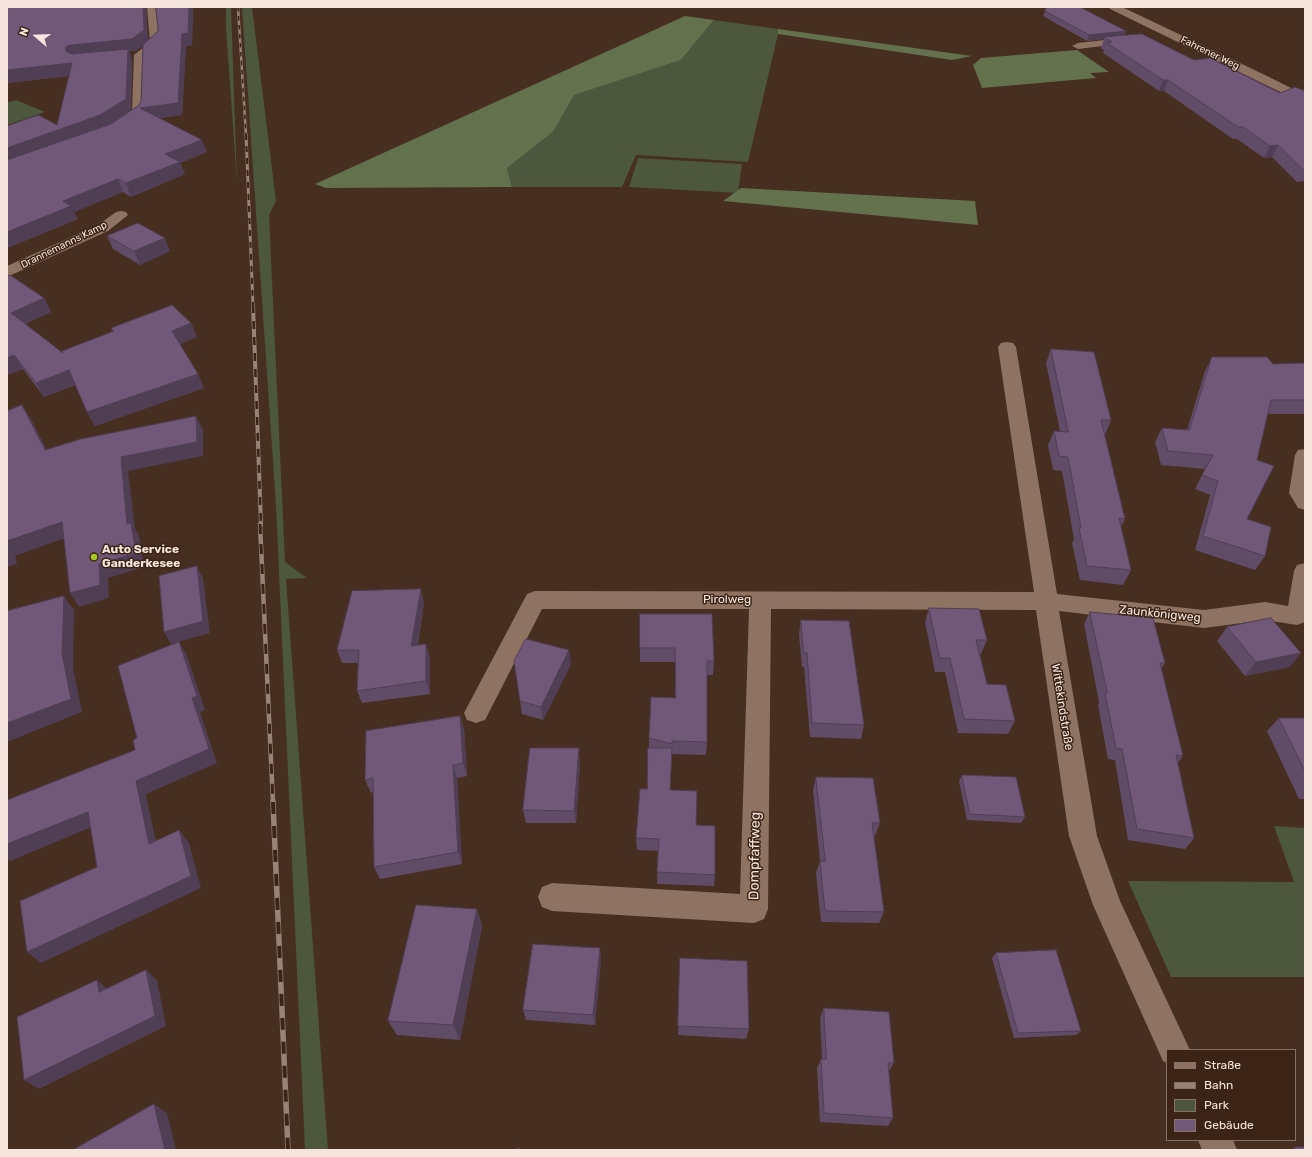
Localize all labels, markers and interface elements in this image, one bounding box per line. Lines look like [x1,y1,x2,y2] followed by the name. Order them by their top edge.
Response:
[16,16,56,56] north arrow
[17,26,32,38] text: N
[1179,34,1241,72] street label: Fahrener Weg
[19,219,109,271] street label: Drannemanns Kamp
[102,543,180,571] place label: Auto Service Ganderkesee
[89,552,99,562] marker: Auto Service Ganderkesee
[703,593,751,607] street label: Pirolweg
[1119,603,1201,625] street label: Zaunkönigweg
[1048,663,1076,751] street label: Wittekindstraße
[746,812,764,900] street label: Dompfaffweg
[1166,1049,1296,1141] legend
[1204,1058,1241,1072] text: Straße
[1204,1078,1233,1092] text: Bahn
[1204,1098,1229,1112] text: Park
[1204,1118,1254,1132] text: Gebäude

